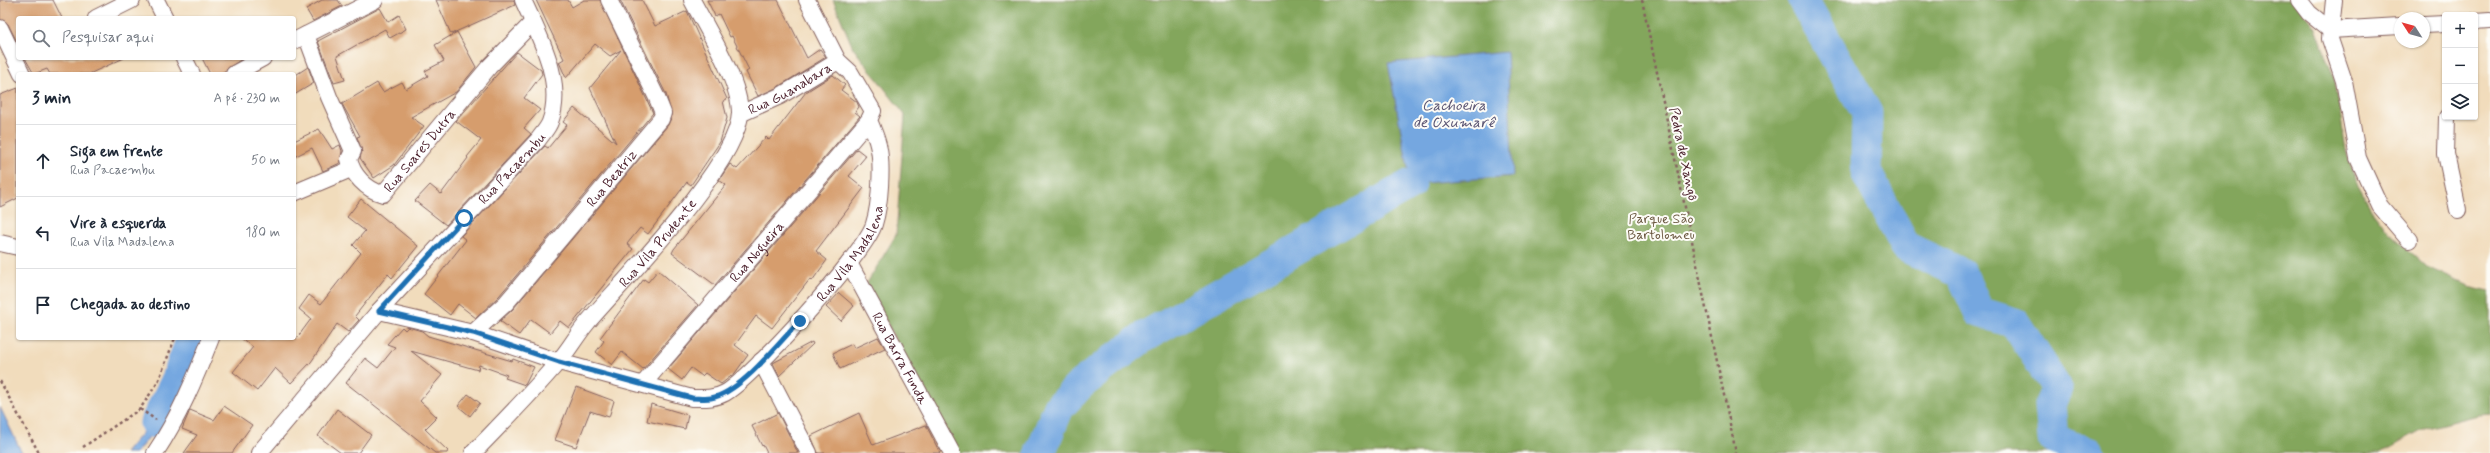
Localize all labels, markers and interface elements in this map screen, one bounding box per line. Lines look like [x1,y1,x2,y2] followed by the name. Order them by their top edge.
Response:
[2394,12,2430,48] north arrow
[2442,12,2478,120] map controls
[2442,12,2478,48] button: +
[16,16,296,60] search box
[30,27,52,49] icon: search
[62,28,154,48] text: Pesquisar aqui
[2442,48,2478,84] button: −
[745,59,835,119] street label: Rua Guanabara
[2442,84,2478,120] button: layers
[32,87,71,109] text: 3 min
[213,90,280,107] text: A pé · 230 m
[1413,96,1496,133] water label: Cachoeira de Oxumarê
[380,106,460,197] street label: Rua Soares Dutra
[1664,106,1702,203] street label: Pedra de Xangô
[475,129,551,209] street label: Rua Pacaembu
[70,142,163,162] text: Siga em frente
[583,146,641,211] street label: Rua Beatriz
[32,150,54,172] icon: ahead
[251,152,280,169] text: 50 m
[70,162,155,179] text: Rua Pacaembu
[615,195,701,291] street label: Rua Vila Prudente
[813,204,888,306] street label: Rua Vila Madalena
[455,209,473,227] route start
[1627,210,1695,244] park label: Parque São Bartolomeu
[70,214,166,234] text: Vire à esquerda
[726,218,788,287] street label: Rua Nogueira
[32,222,54,244] icon: left
[245,224,280,241] text: 180 m
[70,234,175,251] text: Rua Vila Madalena
[32,294,54,316] icon: arrive
[70,295,190,315] text: Chegada ao destino
[867,309,932,408] street label: Rua Barra Funda
[791,312,809,330] route end

